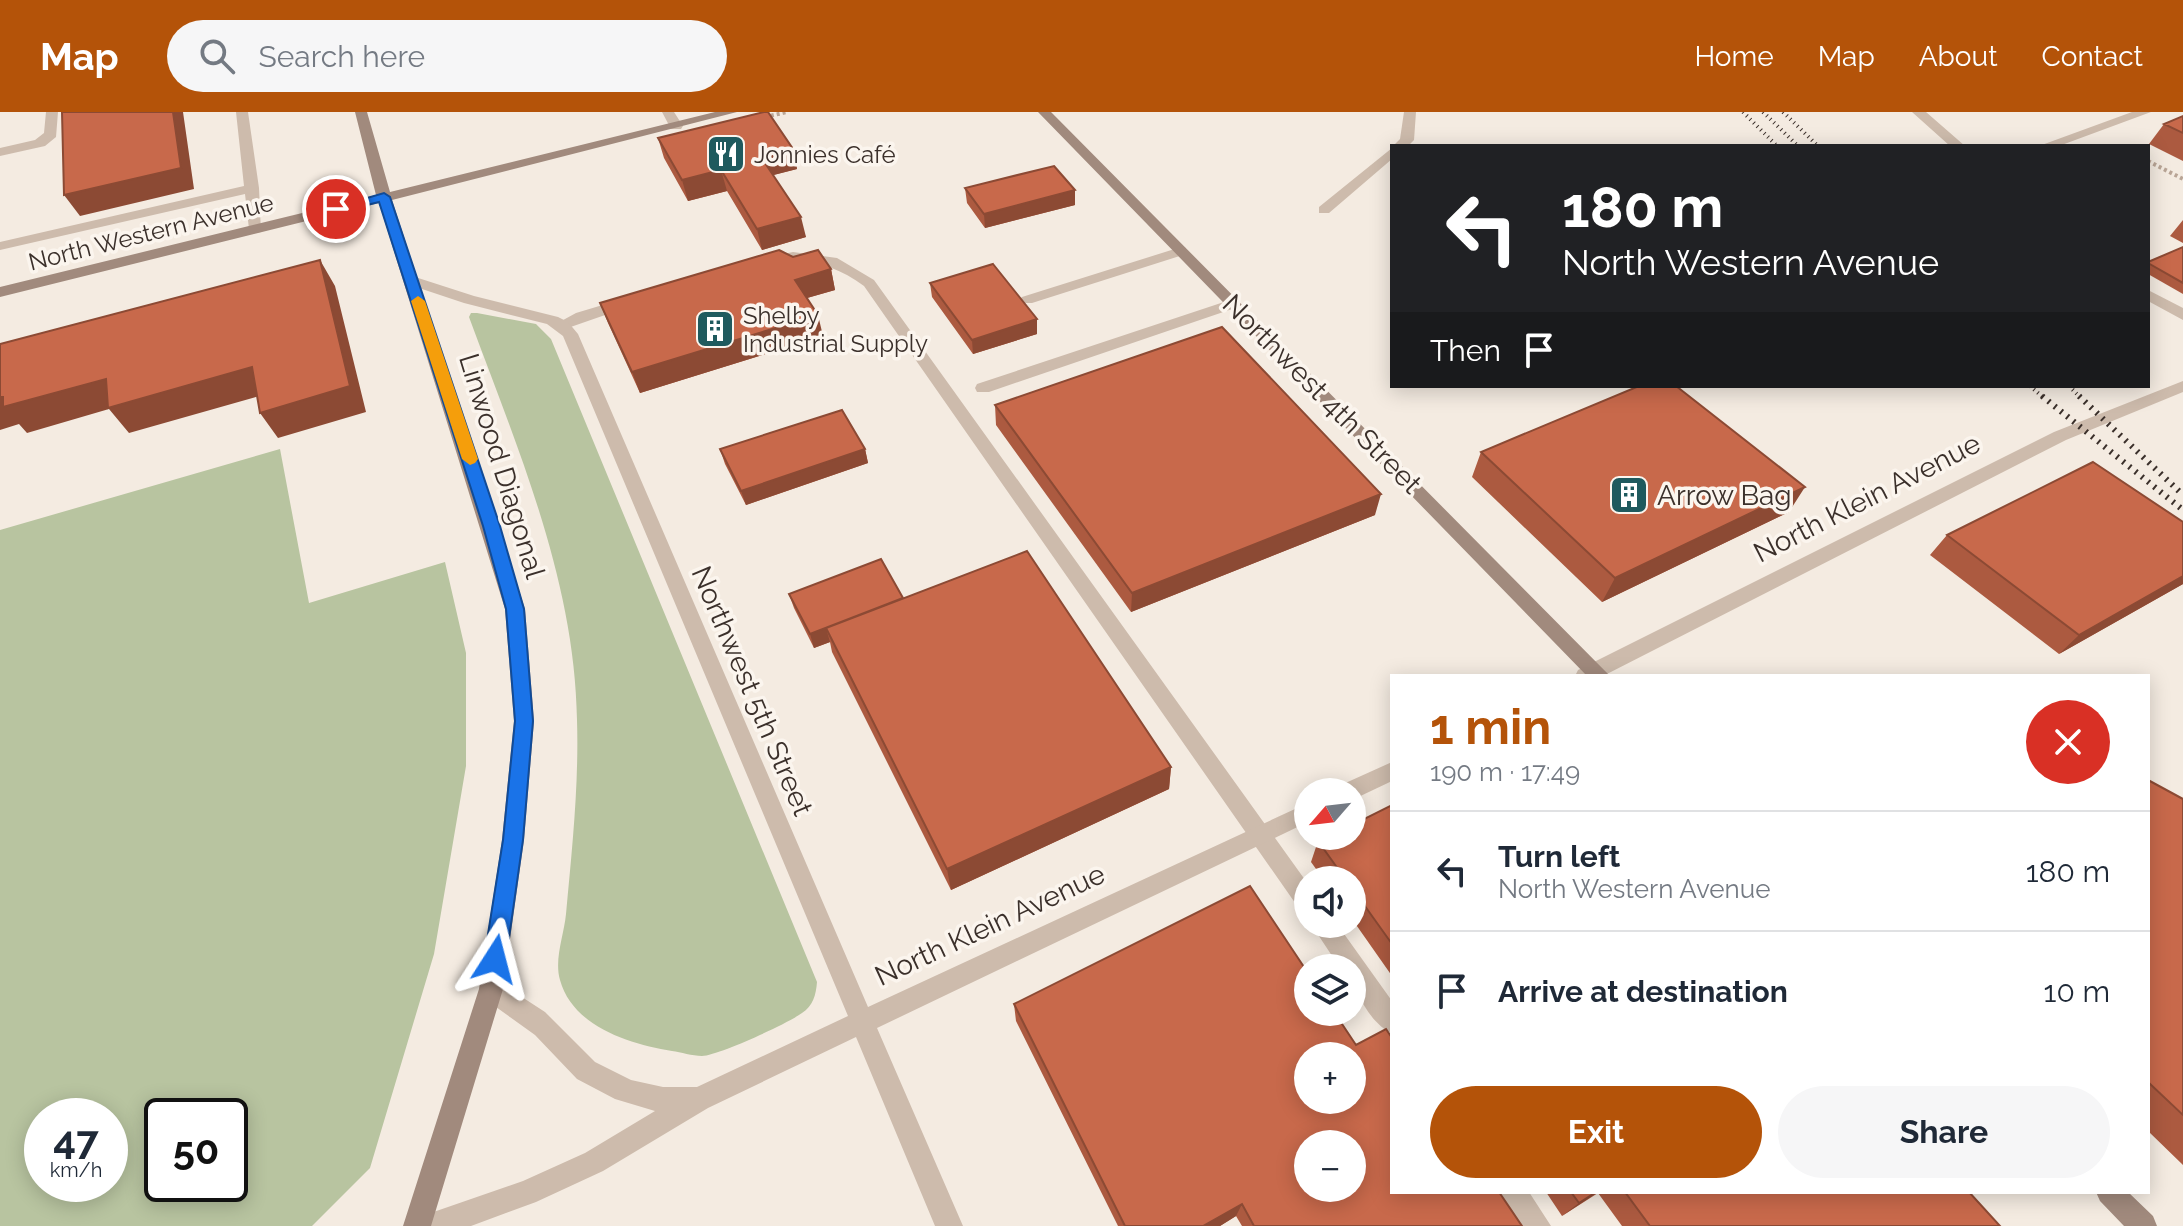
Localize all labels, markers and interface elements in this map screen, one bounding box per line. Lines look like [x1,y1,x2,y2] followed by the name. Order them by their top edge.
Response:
[167,20,727,92] search box
[40,34,119,79] text: Map
[195,34,239,78] icon: search
[259,39,425,74] text: Search here
[1694,40,1774,73] text: Home
[1818,40,1875,73] text: Map
[1919,40,1998,73] text: About
[2042,40,2143,73] text: Contact
[705,133,747,175] restaurant icon: Jonnies Café
[754,140,896,169] place label: Jonnies Café
[1562,174,1723,240] text: 180 m
[302,175,370,243] pin
[1430,176,1534,280] icon: left
[314,187,358,231] icon: arrive
[25,188,277,276] street label: North Western Avenue
[1562,241,1939,283] text: North Western Avenue
[1216,288,1429,501] street label: Northwest 4th Street
[743,301,928,358] place label: Shelby Industrial Supply
[694,308,736,350] building icon: Shelby Industrial Supply
[1517,328,1561,372] icon: arrive
[1430,333,1501,368] text: Then
[452,350,552,583] street label: Linwood Diagonal
[1748,427,1986,569] street label: North Klein Avenue
[1608,474,1650,516] building icon: Arrow Bag
[1657,479,1792,512] place label: Arrow Bag
[685,561,820,821] street label: Northwest 5th Street
[1430,699,1551,755] text: 1 min
[2026,700,2110,784] button: close
[1430,757,1580,787] text: 190 m · 17:49
[1294,778,1366,850] north arrow
[1294,778,1366,1202] map controls
[1498,839,1620,874] text: Turn left
[1430,849,1474,893] icon: left
[2026,854,2110,889] text: 180 m
[870,857,1110,993] street label: North Klein Avenue
[1294,866,1366,938] button: sound
[1498,874,1770,904] text: North Western Avenue
[453,917,537,1001] position arrow
[1294,954,1366,1026] button: layers
[1430,969,1474,1013] icon: arrive
[1498,974,1788,1009] text: Arrive at destination
[2044,974,2110,1009] text: 10 m
[1294,1042,1366,1114] button: +
[1430,1086,1762,1178] button: Exit
[1778,1086,2110,1178] button: Share
[144,1098,248,1202] speed limit sign: 50
[53,1116,99,1163] text: 47
[1294,1130,1366,1202] button: −
[50,1158,102,1182] text: km/h

